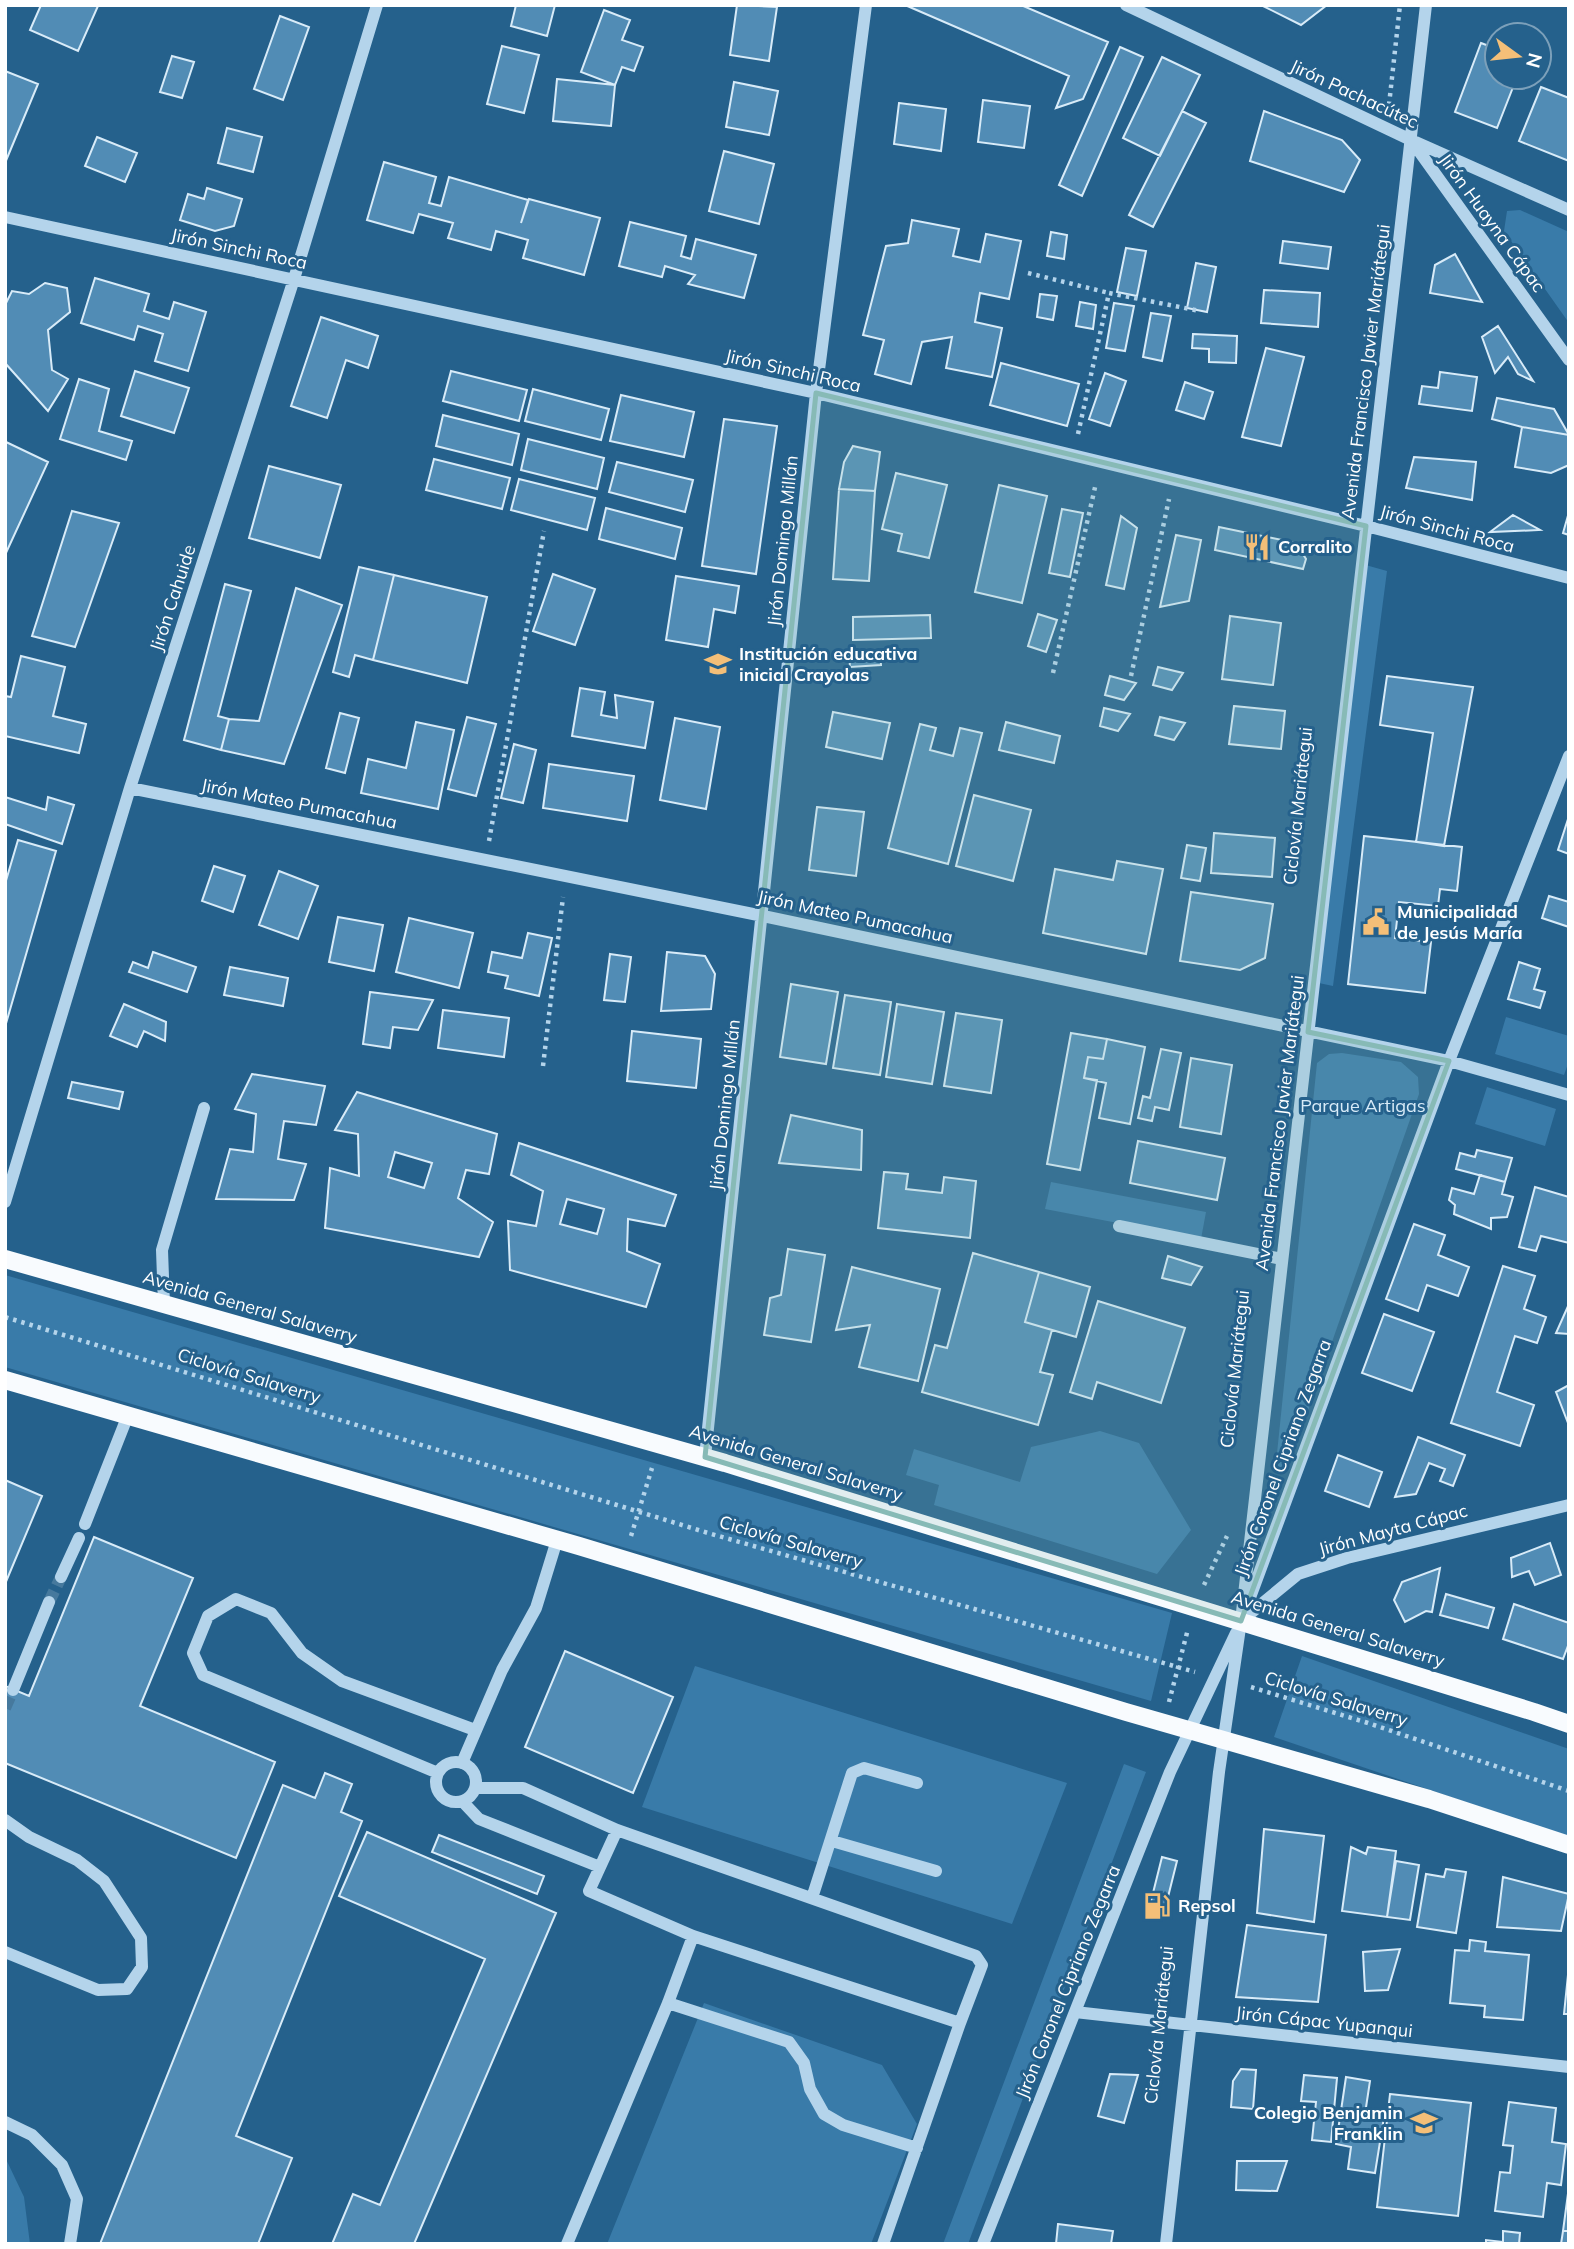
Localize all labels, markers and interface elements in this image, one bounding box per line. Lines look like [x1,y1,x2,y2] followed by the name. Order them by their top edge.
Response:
[1483,21,1553,91] north arrow
[1521,50,1548,70] text: N
[1286,54,1422,133] street label: Jirón Pachacútec
[1434,149,1551,297] street label: Jirón Huayna Cápac
[169,223,309,274] street label: Jirón Sinchi Roca
[1336,223,1395,521] street label: Avenida Francisco Javier Mariátegui
[723,344,863,397] street label: Jirón Sinchi Roca
[762,454,803,628] street label: Jirón Domingo Millán
[1377,499,1517,558] street label: Jirón Sinchi Roca
[1242,532,1272,562] restaurant icon: Corralito
[1278,535,1352,558] place label: Corralito
[144,542,201,654] street label: Jirón Cahuide
[739,642,917,686] place label: Institución educativa inicial Crayolas
[703,649,733,679] school or university icon: Institución educativa inicial Crayolas
[1278,726,1317,886] street label: Ciclovía Mariátegui
[199,773,399,834] street label: Jirón Mateo Pumacahua
[755,885,955,948] street label: Jirón Mateo Pumacahua
[1397,900,1523,944] place label: Municipalidad de Jesús María
[1361,907,1391,937] public building icon: Municipalidad de Jesús María
[1250,974,1309,1272] street label: Avenida Francisco Javier Mariátegui
[704,1018,745,1192] street label: Jirón Domingo Millán
[1300,1094,1426,1117] park label: Parque Artigas
[140,1265,360,1348] street label: Avenida General Salaverry
[1215,1289,1254,1449] street label: Ciclovía Mariátegui
[1229,1336,1336,1579] street label: Jirón Coronel Cipriano Zegarra
[175,1343,324,1408] street label: Ciclovía Salaverry
[687,1419,906,1506] street label: Avenida General Salaverry
[1316,1499,1470,1560] street label: Jirón Mayta Cápac
[717,1510,866,1573] street label: Ciclovía Salaverry
[1229,1585,1448,1672] street label: Avenida General Salaverry
[1262,1666,1411,1731] street label: Ciclovía Salaverry
[1010,1861,1125,2102] street label: Jirón Coronel Cipriano Zegarra
[1142,1891,1172,1921] fuel station icon: Repsol
[1178,1894,1236,1917] place label: Repsol
[1139,1945,1178,2105] street label: Ciclovía Mariátegui
[1234,2001,1414,2042] street label: Jirón Cápac Yupanqui
[1254,2101,1403,2145] place label: Colegio Benjamin Franklin
[1409,2108,1439,2138] school or university icon: Colegio Benjamin Franklin

